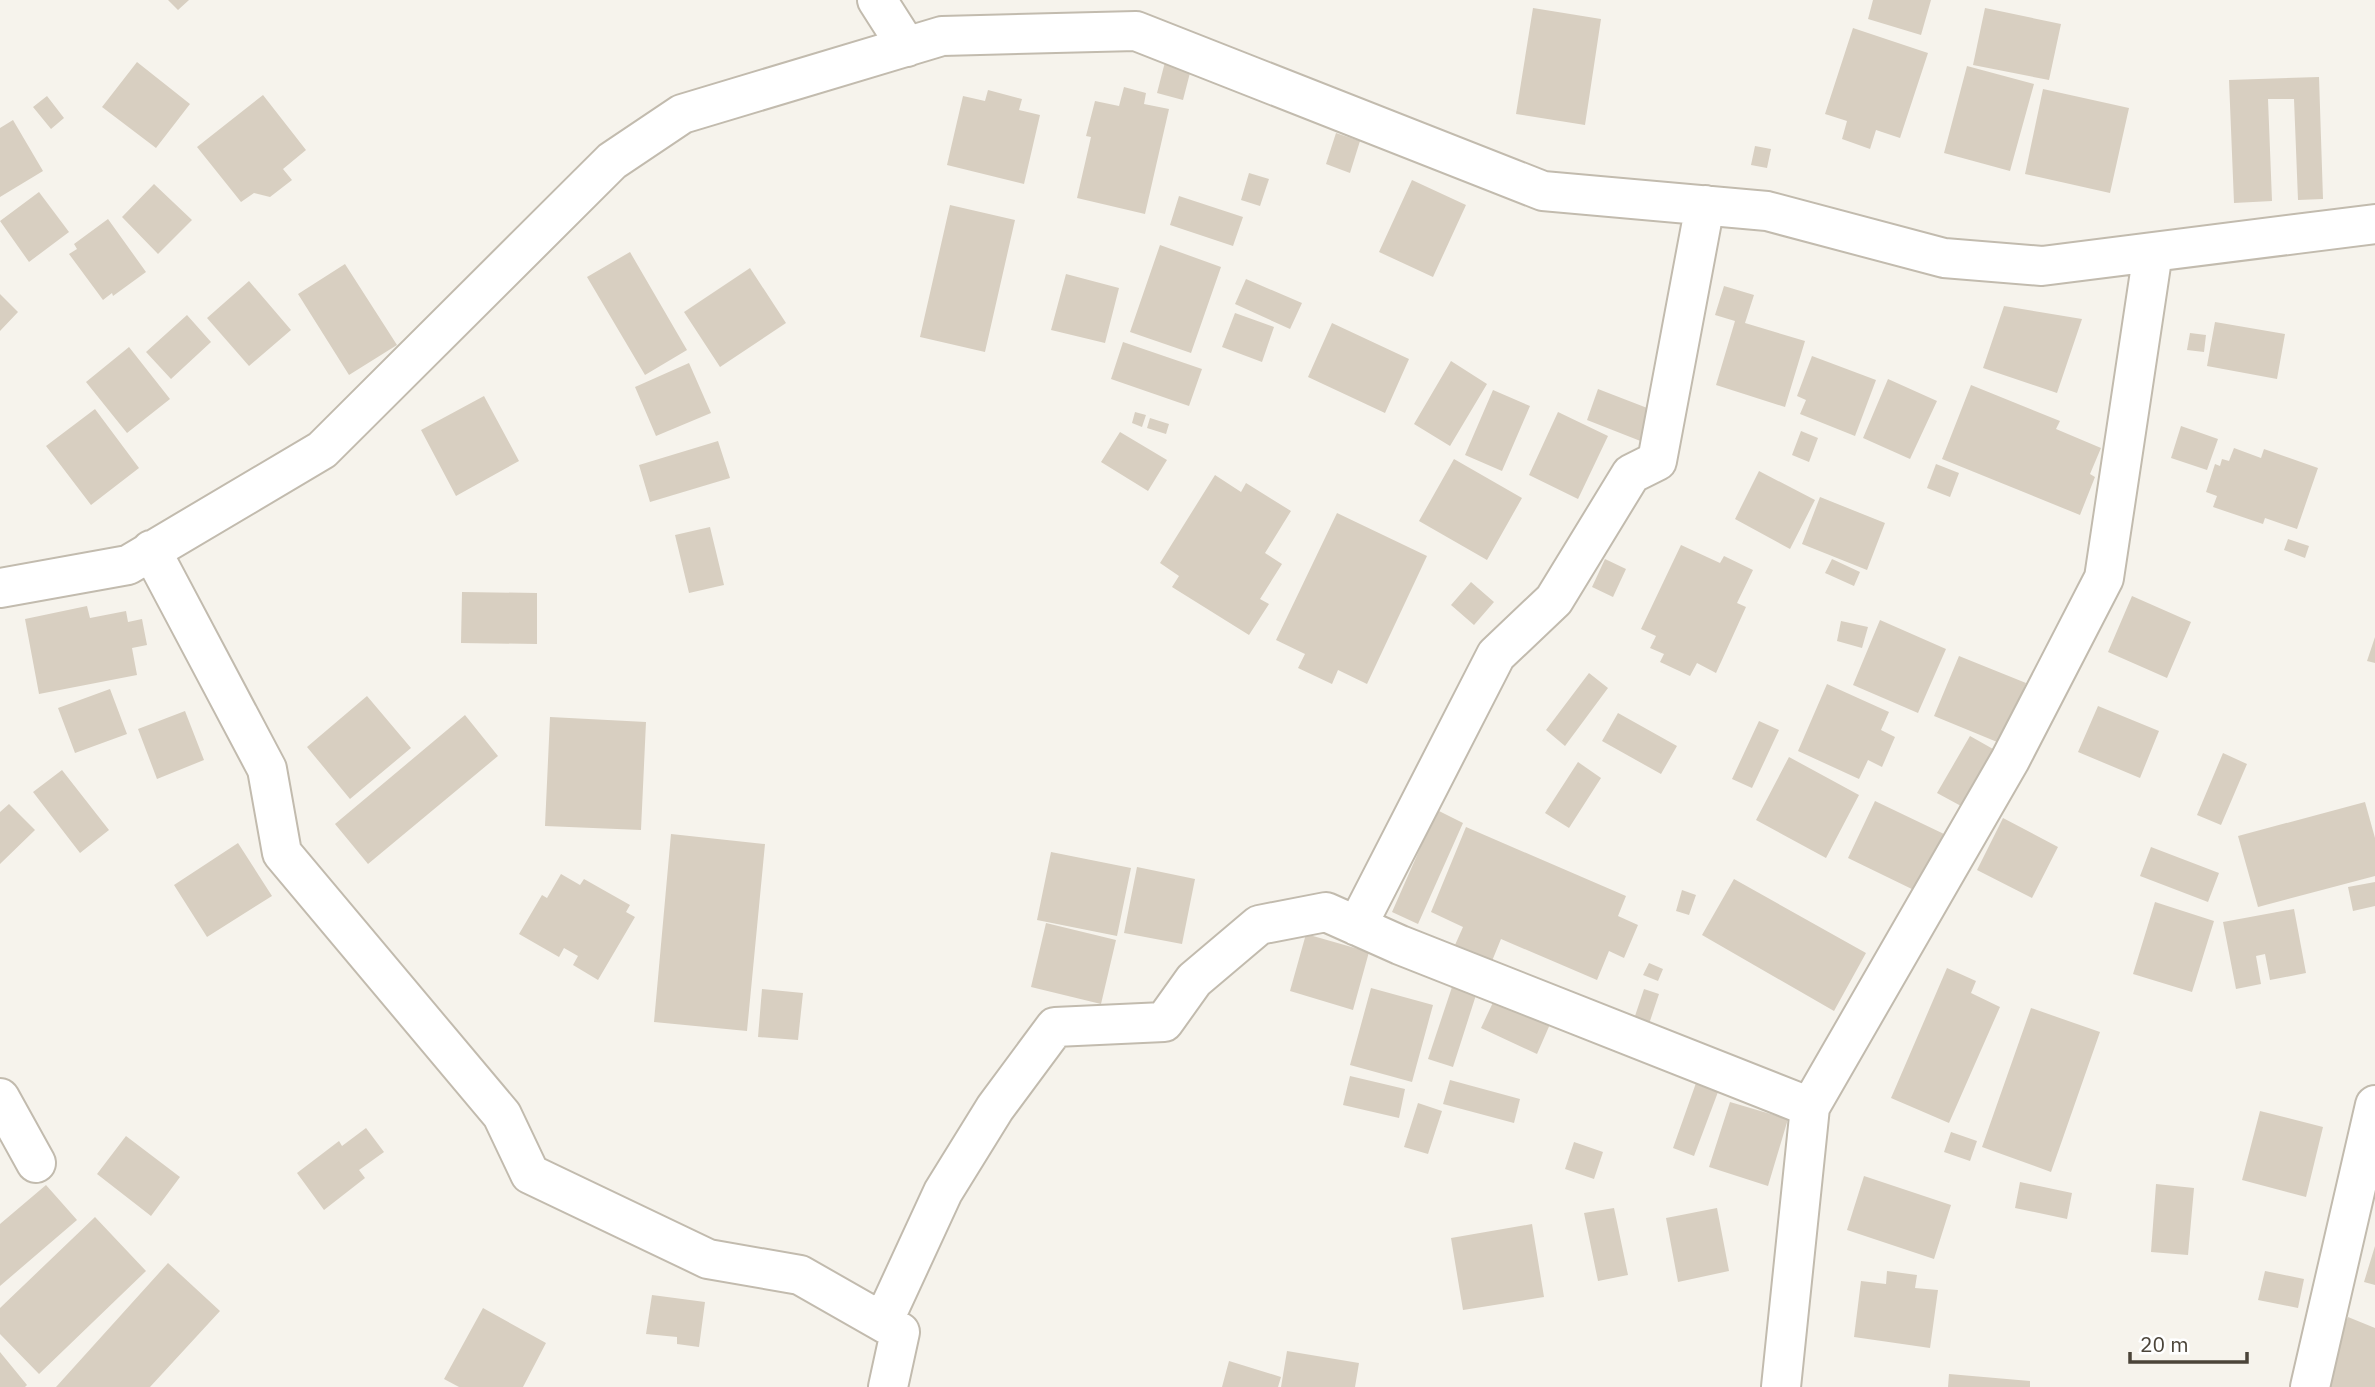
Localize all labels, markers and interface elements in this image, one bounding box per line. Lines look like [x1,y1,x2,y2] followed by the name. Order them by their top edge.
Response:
[2130,1320,2247,1364] scale bar
[2140,1330,2189,1358] text: 20 m

